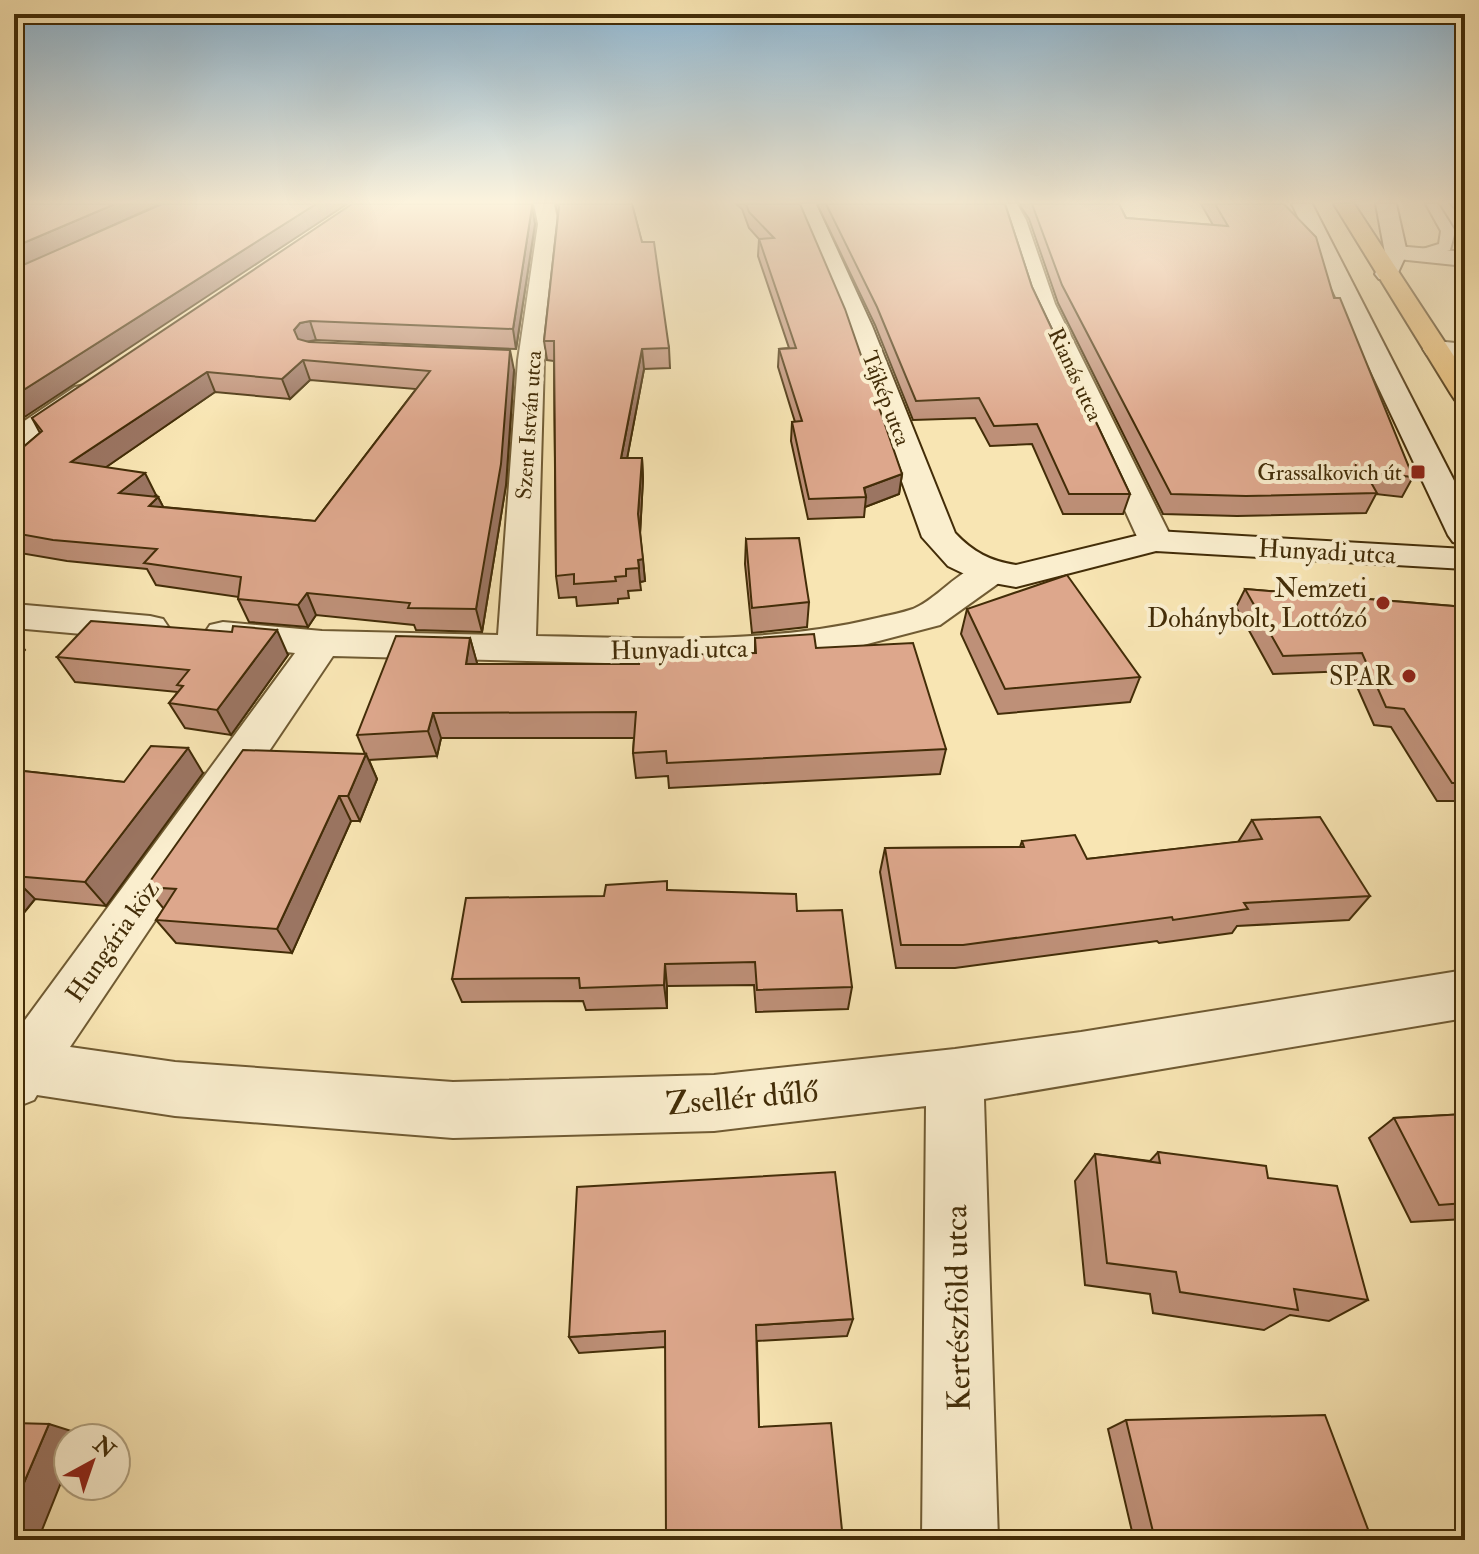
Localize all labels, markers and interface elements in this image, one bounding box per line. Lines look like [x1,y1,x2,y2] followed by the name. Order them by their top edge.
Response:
[1041,323,1109,426] street label: Rianás utca
[854,347,917,451] street label: Tájkép utca
[510,349,548,501] street label: Szent István utca
[1257,459,1402,487] place label: Grassalkovich út
[1409,463,1427,481] marker: Grassalkovich út
[1257,532,1397,572] street label: Hunyadi utca
[1147,573,1367,635] place label: Nemzeti Dohánybolt, Lottózó
[1374,594,1392,612] marker: Nemzeti Dohánybolt, Lottózó
[610,633,748,667] street label: Hunyadi utca
[1329,661,1394,693] place label: SPAR
[1400,667,1418,685] marker: SPAR
[59,874,167,1009] street label: Hungária köz
[664,1071,820,1125] street label: Zsellér dűlő
[936,1204,980,1411] street label: Kertészföld utca
[52,1422,132,1502] north arrow
[87,1430,121,1465] text: N

